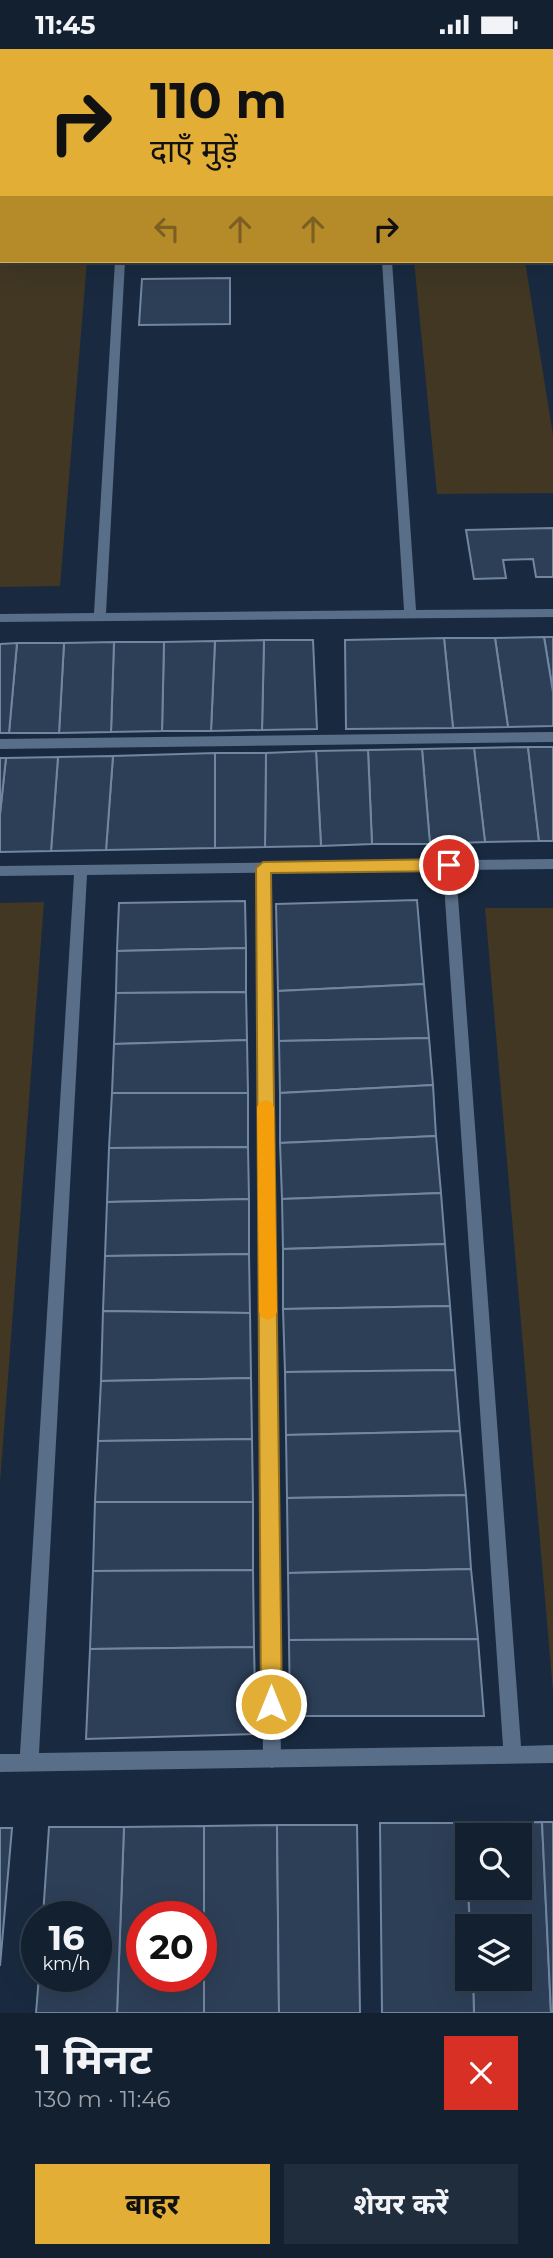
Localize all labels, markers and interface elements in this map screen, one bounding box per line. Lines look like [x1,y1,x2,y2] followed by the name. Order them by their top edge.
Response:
[35,9,96,41] text: 11:45
[150,71,287,130] text: 110 m
[35,77,126,168] icon: right
[150,131,238,170] text: दाएँ मुड़ें
[148,210,186,248] icon: left
[221,210,259,248] icon: ahead
[294,210,332,248] icon: ahead
[367,210,405,248] icon: right
[419,835,479,895] pin
[430,846,468,884] icon: arrive
[234,1667,308,1741] position arrow
[455,1823,532,1991] map controls
[455,1823,532,1900] button: search
[126,1901,217,1992] speed limit sign: 20
[455,1914,532,1991] button: layers
[48,1916,85,1959] text: 16
[42,1953,91,1975] text: km/h
[35,2033,152,2085] text: 1 मिनट
[444,2036,518,2110] button: close
[35,2085,170,2113] text: 130 m · 11:46
[35,2164,270,2244] button: बाहर
[284,2164,518,2244] button: शेयर करें

